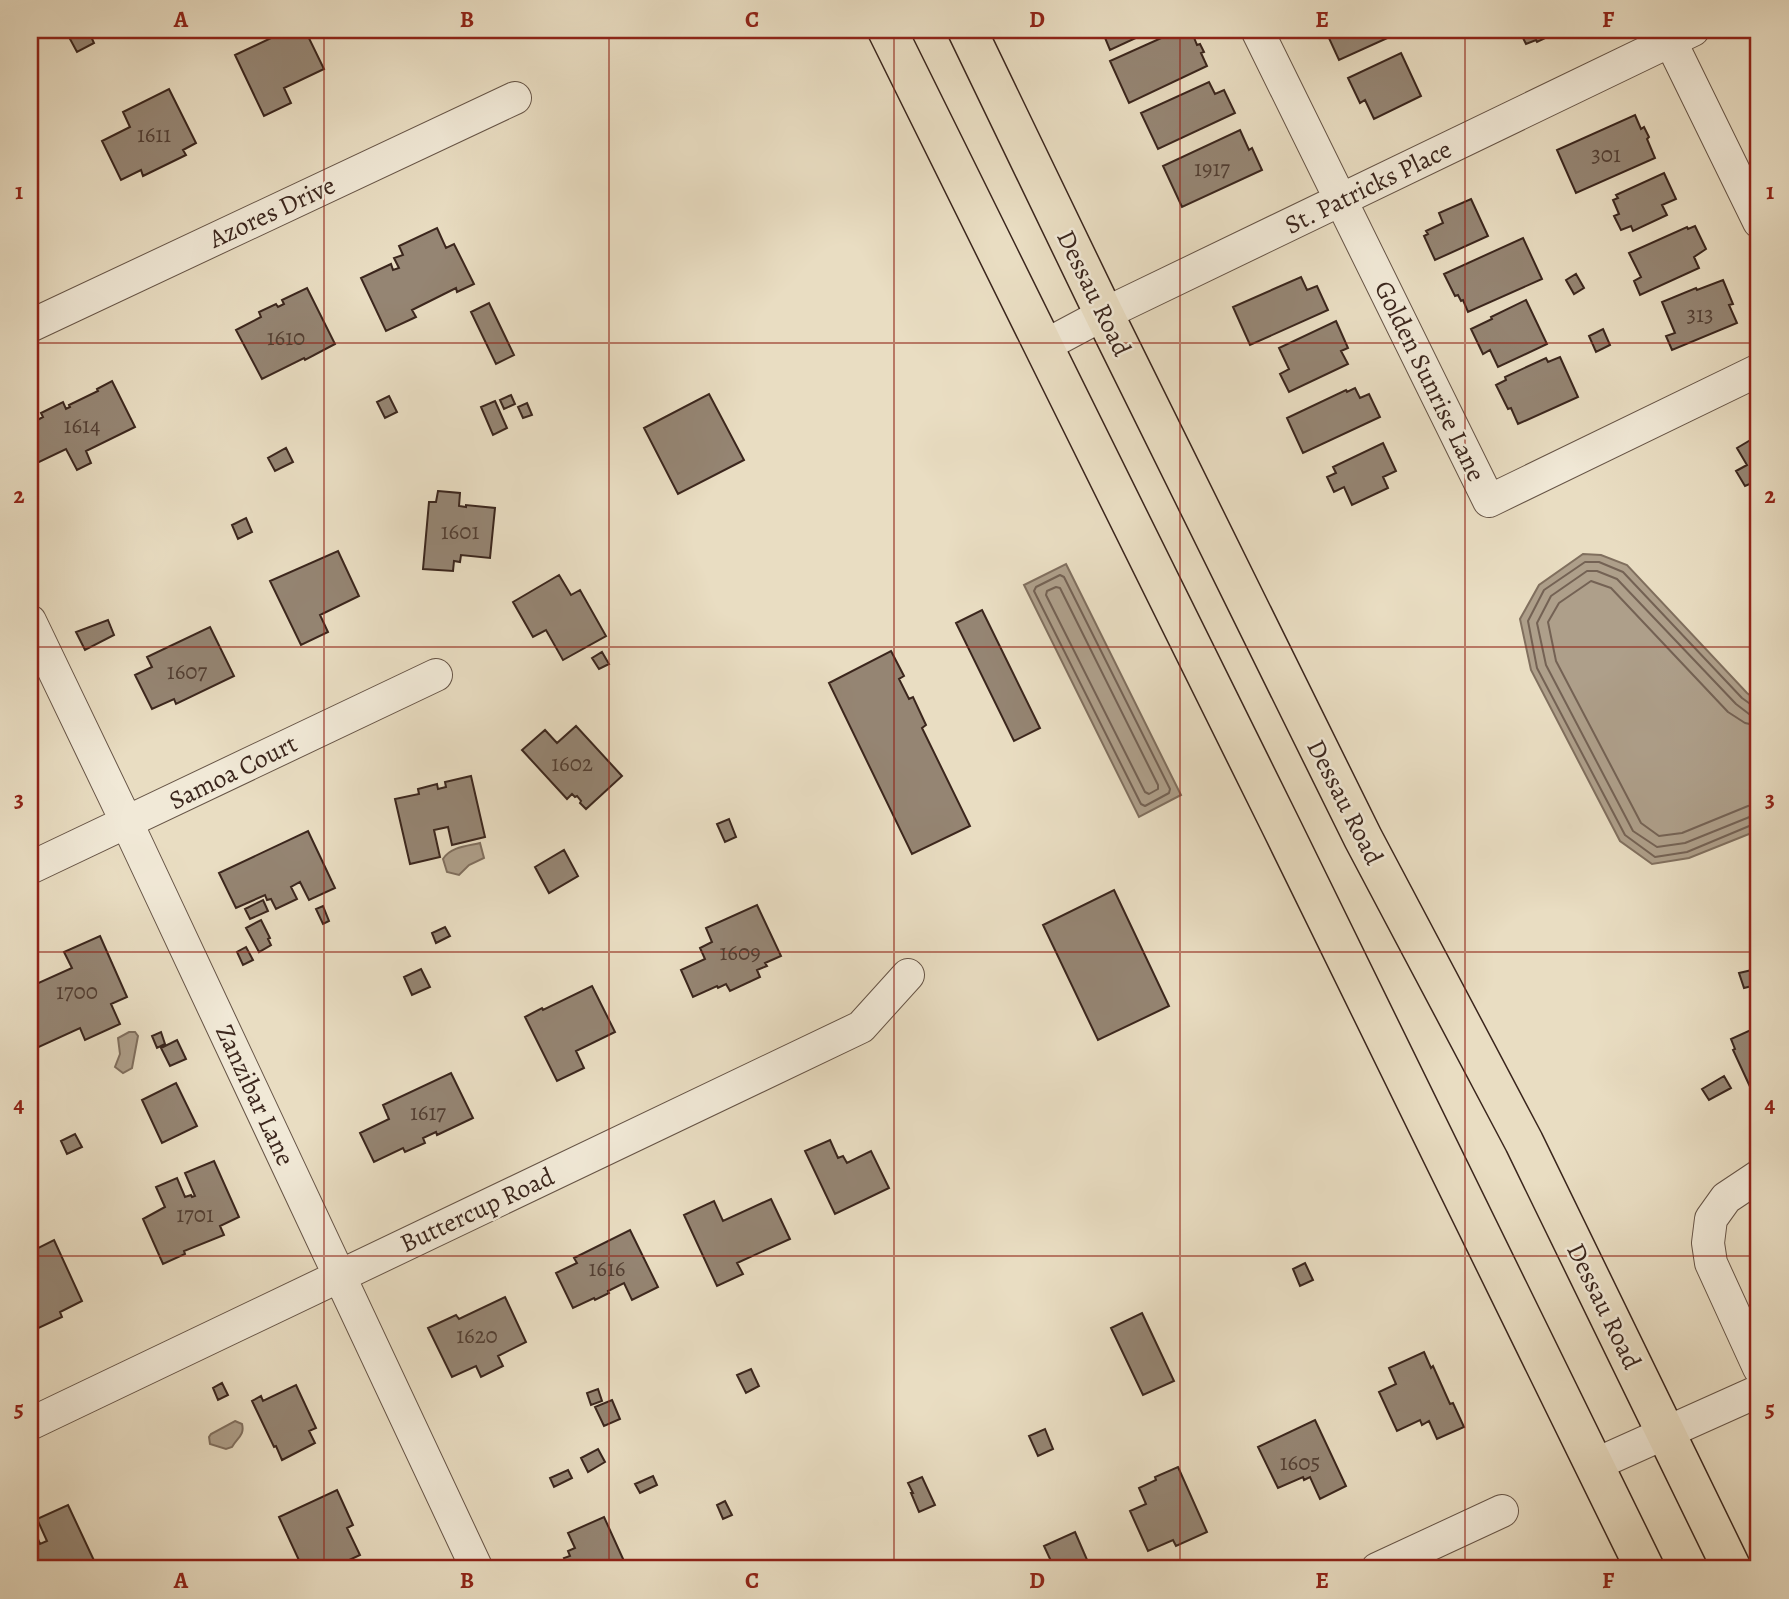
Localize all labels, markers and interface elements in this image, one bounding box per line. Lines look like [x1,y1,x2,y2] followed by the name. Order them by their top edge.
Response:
[173,4,189,35] text: A
[460,4,474,35] text: B
[745,4,759,35] text: C
[1029,4,1045,35] text: D
[1315,4,1329,35] text: E
[1602,4,1615,35] text: F
[137,119,171,150] house number: 1611
[1279,132,1457,242] street label: St. Patricks Place
[1591,139,1621,170] house number: 301
[1194,153,1230,184] house number: 1917
[202,168,341,257] street label: Azores Drive
[15,176,23,207] text: 1
[1766,176,1774,207] text: 1
[1048,224,1140,362] street label: Dessau Road
[1366,275,1494,487] street label: Golden Sunrise Lane
[1686,299,1714,330] house number: 313
[267,322,305,353] house number: 1610
[64,410,100,441] house number: 1614
[13,480,25,511] text: 2
[1764,480,1776,511] text: 2
[441,516,479,547] house number: 1601
[167,656,208,687] house number: 1607
[163,726,303,818] street label: Samoa Court
[1298,733,1392,871] street label: Dessau Road
[551,748,593,779] house number: 1602
[14,784,24,815] text: 3
[1765,784,1775,815] text: 3
[719,937,761,968] house number: 1609
[56,976,98,1007] house number: 1700
[207,1019,303,1171] street label: Zanzibar Lane
[14,1089,25,1120] text: 4
[1765,1089,1776,1120] text: 4
[410,1097,446,1128] house number: 1617
[394,1159,560,1261] street label: Buttercup Road
[176,1199,214,1230] house number: 1701
[1558,1237,1650,1375] street label: Dessau Road
[589,1253,625,1284] house number: 1616
[456,1320,498,1351] house number: 1620
[14,1393,24,1424] text: 5
[1765,1393,1775,1424] text: 5
[1280,1447,1320,1478] house number: 1605
[173,1565,189,1596] text: A
[460,1565,474,1596] text: B
[745,1565,759,1596] text: C
[1029,1565,1045,1596] text: D
[1315,1565,1329,1596] text: E
[1602,1565,1615,1596] text: F

